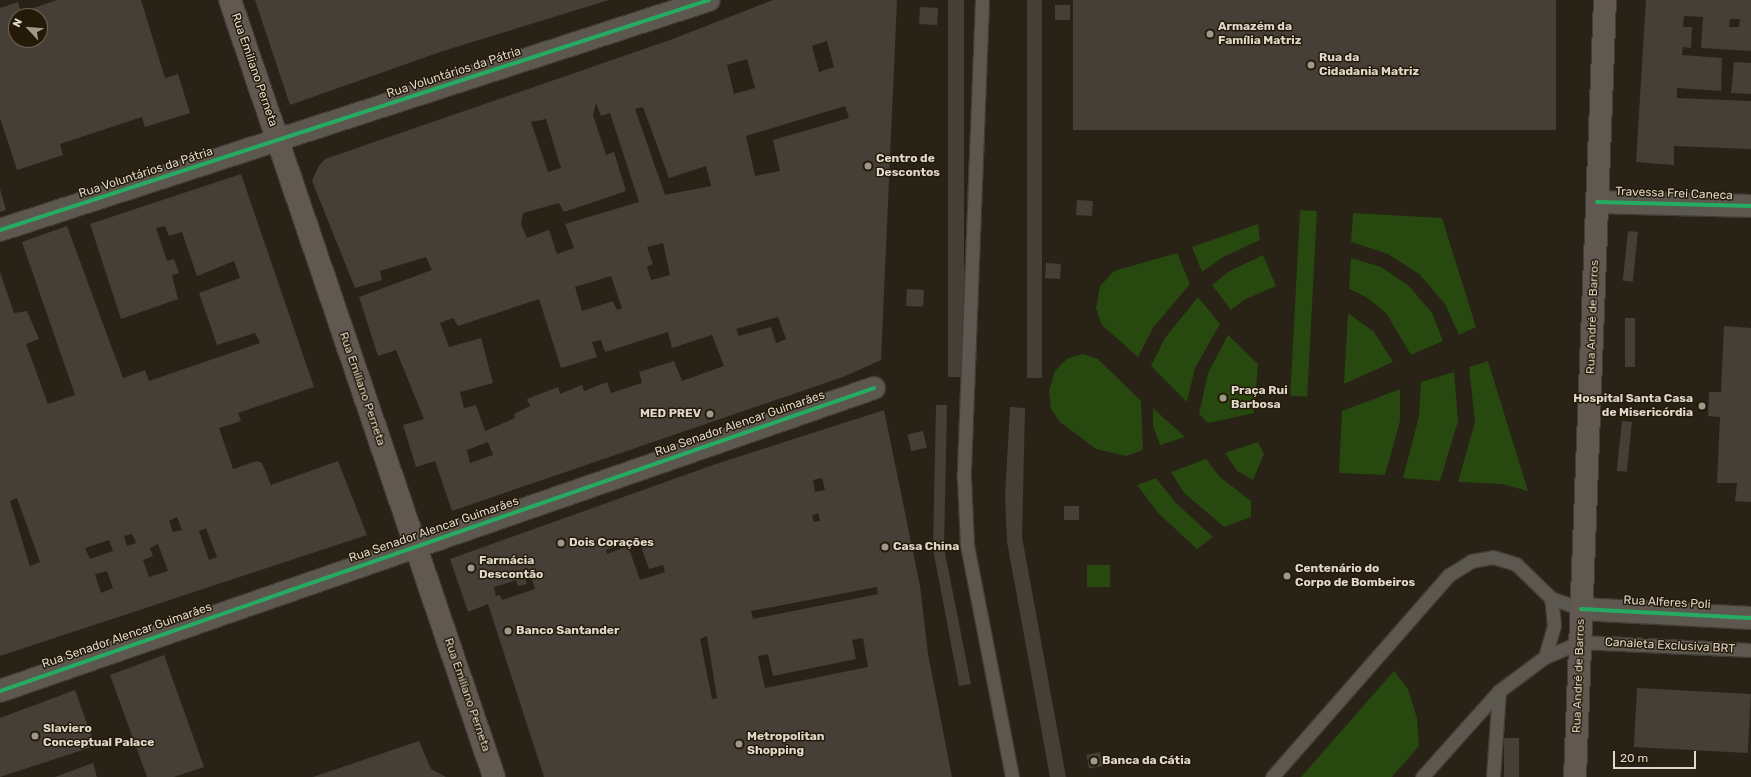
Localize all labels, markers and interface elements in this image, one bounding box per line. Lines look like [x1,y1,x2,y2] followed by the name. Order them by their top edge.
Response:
[8,8,48,48] north arrow
[228,11,280,129] street label: Rua Emiliano Perneta
[10,17,25,29] text: N
[1218,20,1301,48] place label: Armazém da Família Matriz
[1205,29,1215,39] marker: Armazém da Família Matriz
[385,44,523,102] street label: Rua Voluntários da Pátria
[1319,51,1419,79] place label: Rua da Cidadania Matriz
[1306,60,1316,70] marker: Rua da Cidadania Matriz
[77,144,215,202] street label: Rua Voluntários da Pátria
[876,152,940,180] place label: Centro de Descontos
[863,161,873,171] marker: Centro de Descontos
[1615,185,1733,203] street label: Travessa Frei Caneca
[1584,259,1602,375] street label: Rua André de Barros
[336,330,388,448] street label: Rua Emiliano Perneta
[1231,384,1288,412] place label: Praça Rui Barbosa
[653,388,827,460] street label: Rua Senador Alencar Guimarães
[1573,392,1693,420] place label: Hospital Santa Casa de Misericórdia
[1218,393,1228,403] marker: Praça Rui Barbosa
[1696,400,1708,412] marker: Hospital Santa Casa de Misericórdia
[640,407,701,421] place label: MED PREV
[704,408,716,420] marker: MED PREV
[347,494,521,566] street label: Rua Senador Alencar Guimarães
[569,536,654,550] place label: Dois Corações
[556,538,566,548] marker: Dois Corações
[893,540,959,554] place label: Casa China
[880,542,890,552] marker: Casa China
[479,554,543,582] place label: Farmácia Descontão
[1295,562,1415,590] place label: Centenário do Corpo de Bombeiros
[466,563,476,573] marker: Farmácia Descontão
[1282,571,1292,581] marker: Centenário do Corpo de Bombeiros
[1623,594,1711,612] street label: Rua Alferes Poli
[40,600,214,672] street label: Rua Senador Alencar Guimarães
[1570,618,1588,734] street label: Rua André de Barros
[516,624,619,638] place label: Banco Santander
[503,626,513,636] marker: Banco Santander
[1605,635,1735,657] street label: Canaleta Exclusiva BRT
[441,636,493,754] street label: Rua Emiliano Perneta
[43,722,154,750] place label: Slaviero Conceptual Palace
[747,730,825,758] place label: Metropolitan Shopping
[30,731,40,741] marker: Slaviero Conceptual Palace
[734,739,744,749] marker: Metropolitan Shopping
[1615,743,1698,769] scale bar
[1620,751,1648,765] text: 20 m
[1102,754,1191,768] place label: Banca da Cátia
[1089,756,1099,766] marker: Banca da Cátia

